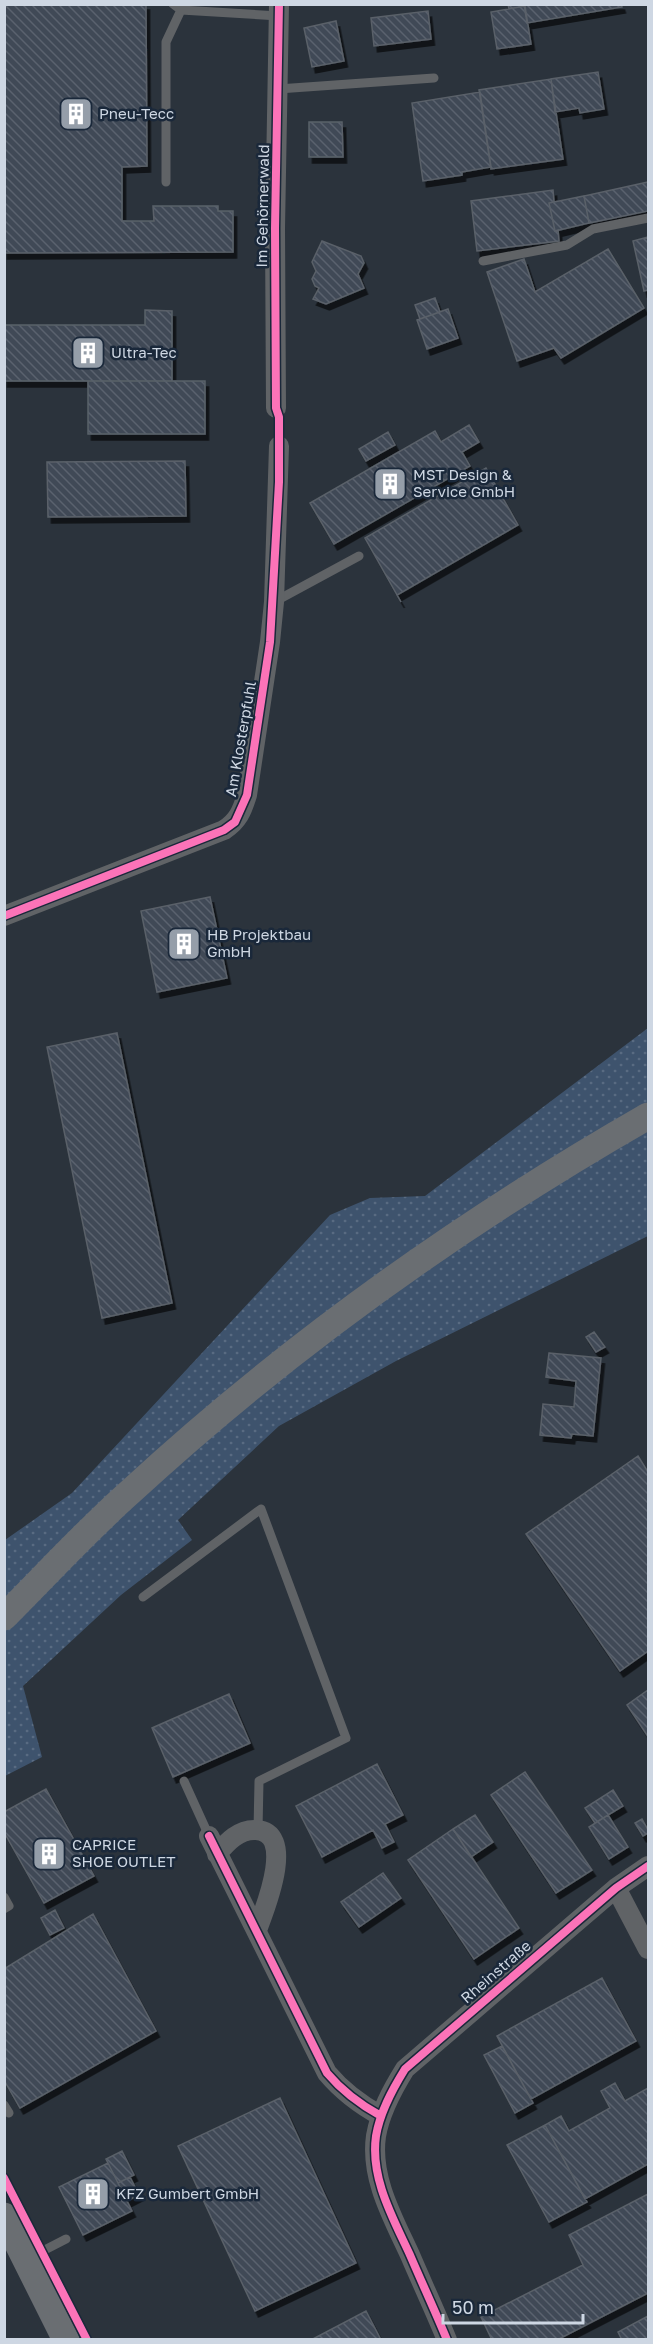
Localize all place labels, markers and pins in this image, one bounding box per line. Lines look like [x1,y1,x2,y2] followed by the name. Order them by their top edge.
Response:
[58,96,94,132] building icon: Pneu-Tecc
[99,104,174,122] place label: Pneu-Tecc
[70,335,106,371] building icon: Ultra-Tec
[111,343,177,361] place label: Ultra-Tec
[413,465,515,500] place label: MST Design & Service GmbH
[372,466,408,502] building icon: MST Design & Service GmbH
[207,925,311,960] place label: HB Projektbau GmbH
[166,926,202,962] building icon: HB Projektbau GmbH
[72,1835,176,1870] place label: CAPRICE SHOE OUTLET
[31,1836,67,1872] building icon: CAPRICE SHOE OUTLET
[75,2176,111,2212] building icon: KFZ Gumbert GmbH
[116,2184,259,2202] place label: KFZ Gumbert GmbH

